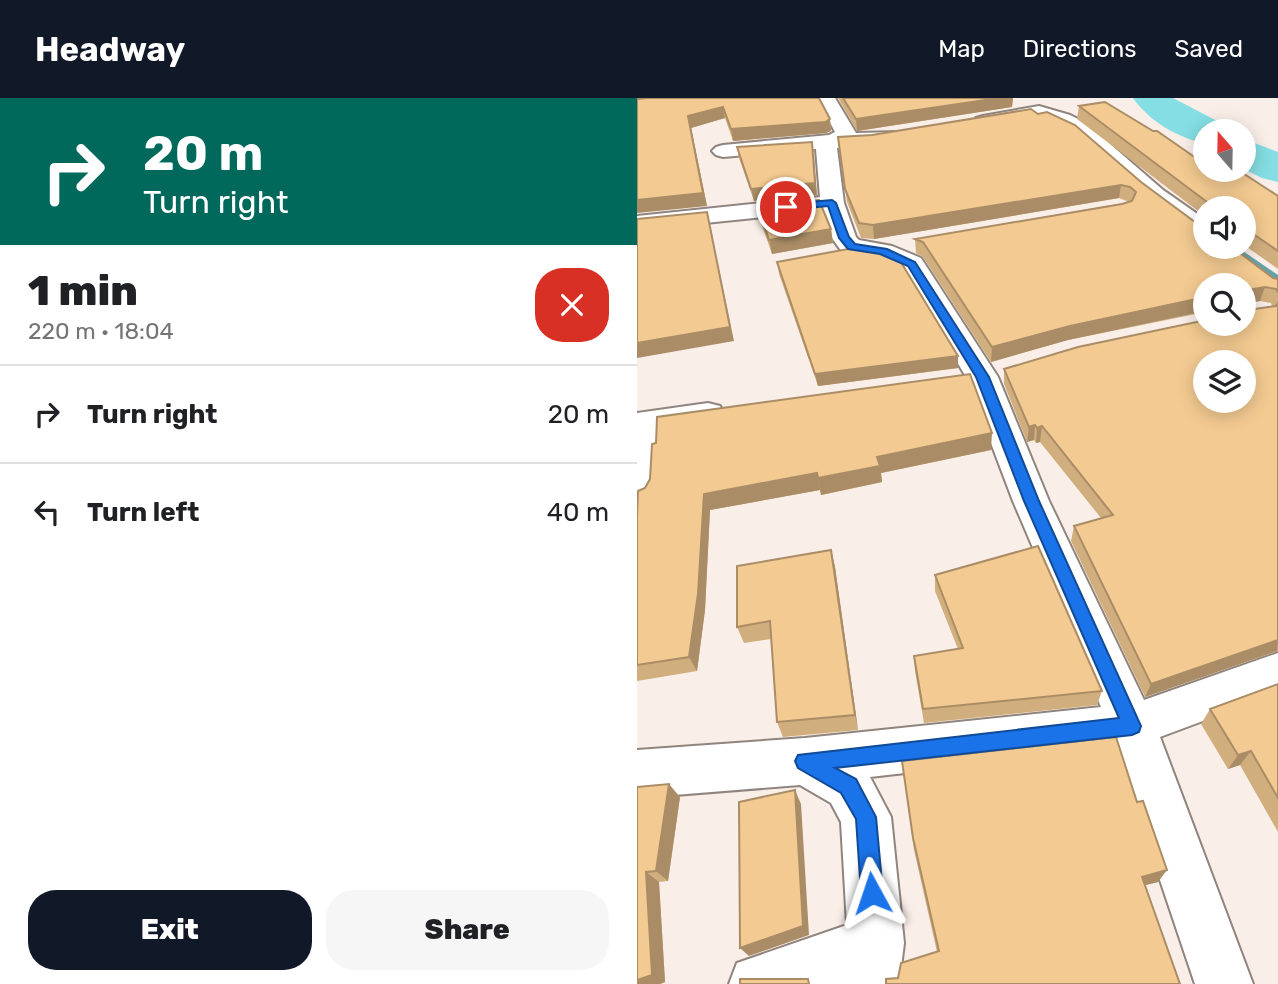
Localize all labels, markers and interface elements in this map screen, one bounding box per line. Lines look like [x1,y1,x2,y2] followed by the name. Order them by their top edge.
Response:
[35,30,185,69] text: Headway
[938,35,985,63] text: Map
[1023,35,1136,63] text: Directions
[1174,35,1243,63] text: Saved
[1193,119,1257,182] north arrow
[1193,119,1256,413] map controls
[143,124,264,182] text: 20 m
[28,126,119,217] icon: right
[756,177,816,237] pin
[143,183,288,221] text: Turn right
[767,188,805,226] icon: arrive
[1193,196,1256,259] button: sound
[28,266,138,316] text: 1 min
[535,268,609,342] button: close
[1193,273,1256,336] button: search
[28,317,174,345] text: 220 m · 18:04
[1193,350,1256,413] button: layers
[28,395,66,433] icon: right
[87,399,217,430] text: Turn right
[548,399,609,430] text: 20 m
[28,493,66,531] icon: left
[87,497,199,528] text: Turn left
[547,497,609,528] text: 40 m
[835,856,909,930] position arrow
[28,890,312,970] button: Exit
[326,890,609,970] button: Share

